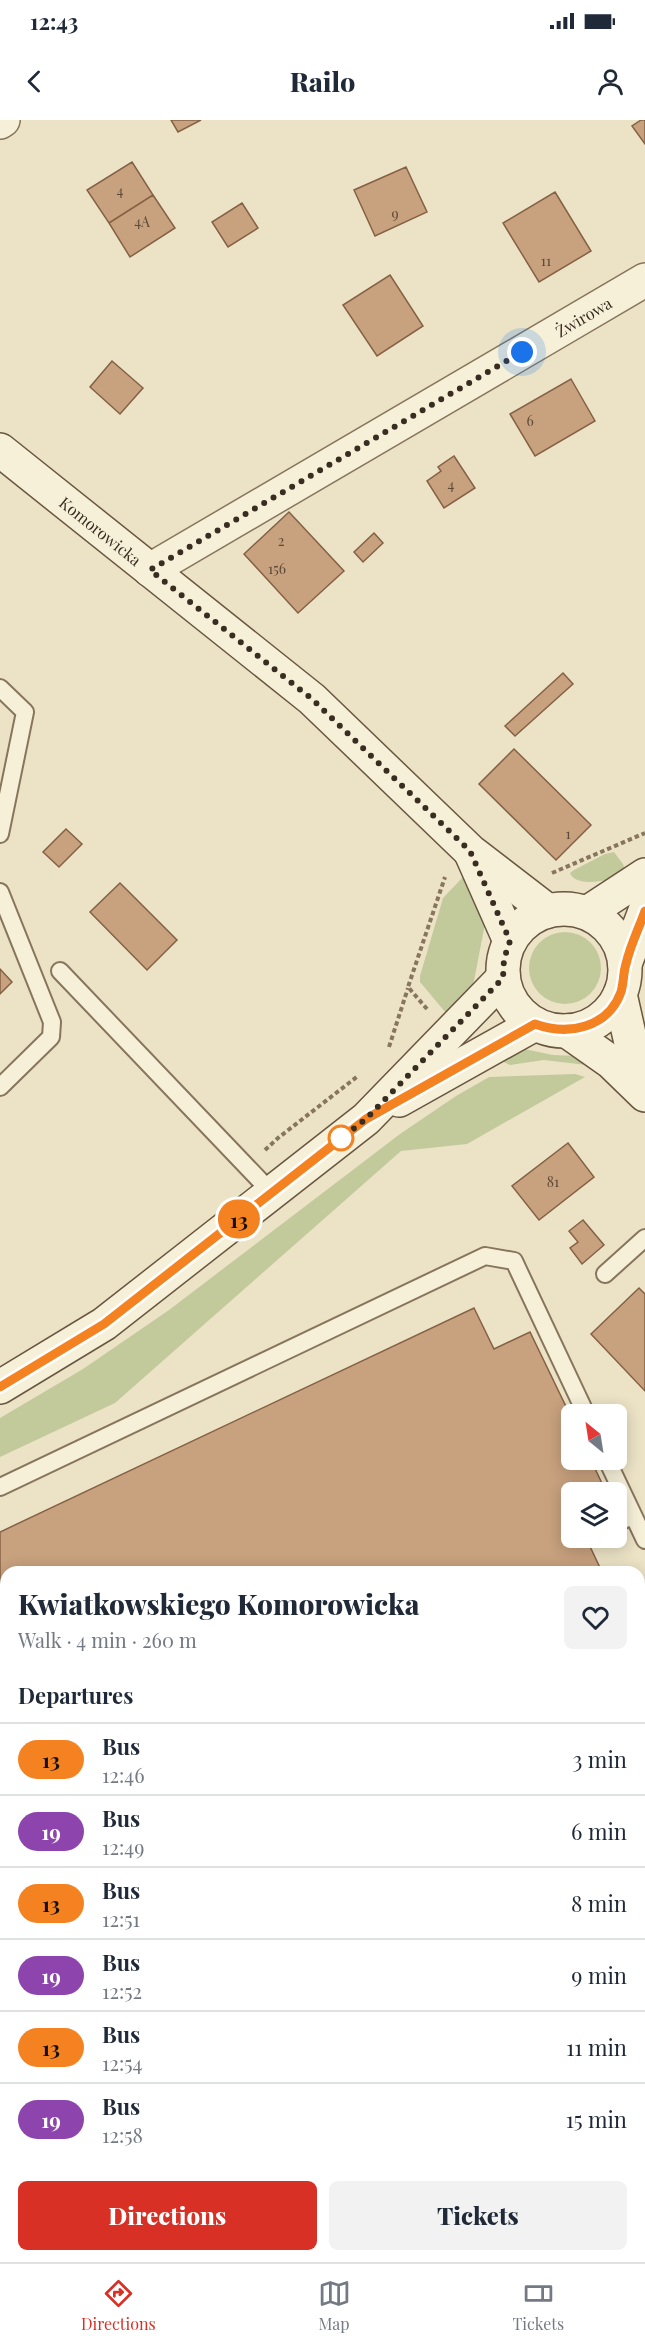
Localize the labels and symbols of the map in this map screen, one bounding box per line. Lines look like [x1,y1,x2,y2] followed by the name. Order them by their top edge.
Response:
[117,181,124,200] house number: 4
[391,204,399,223] house number: 9
[134,212,150,231] house number: 4A
[541,251,551,270] house number: 11
[551,292,615,341] street label: Żwirowa
[507,337,537,367] your location
[526,411,534,430] house number: 6
[448,475,455,494] house number: 4
[56,491,146,570] street label: Komorowicka
[278,531,285,550] house number: 2
[268,559,286,578] house number: 156
[565,824,571,843] house number: 1
[328,1125,354,1151] unlabelled marker
[547,1172,559,1191] house number: 81
[212,1200,266,1238] line badge: 13
[561,1404,627,1470] north arrow

